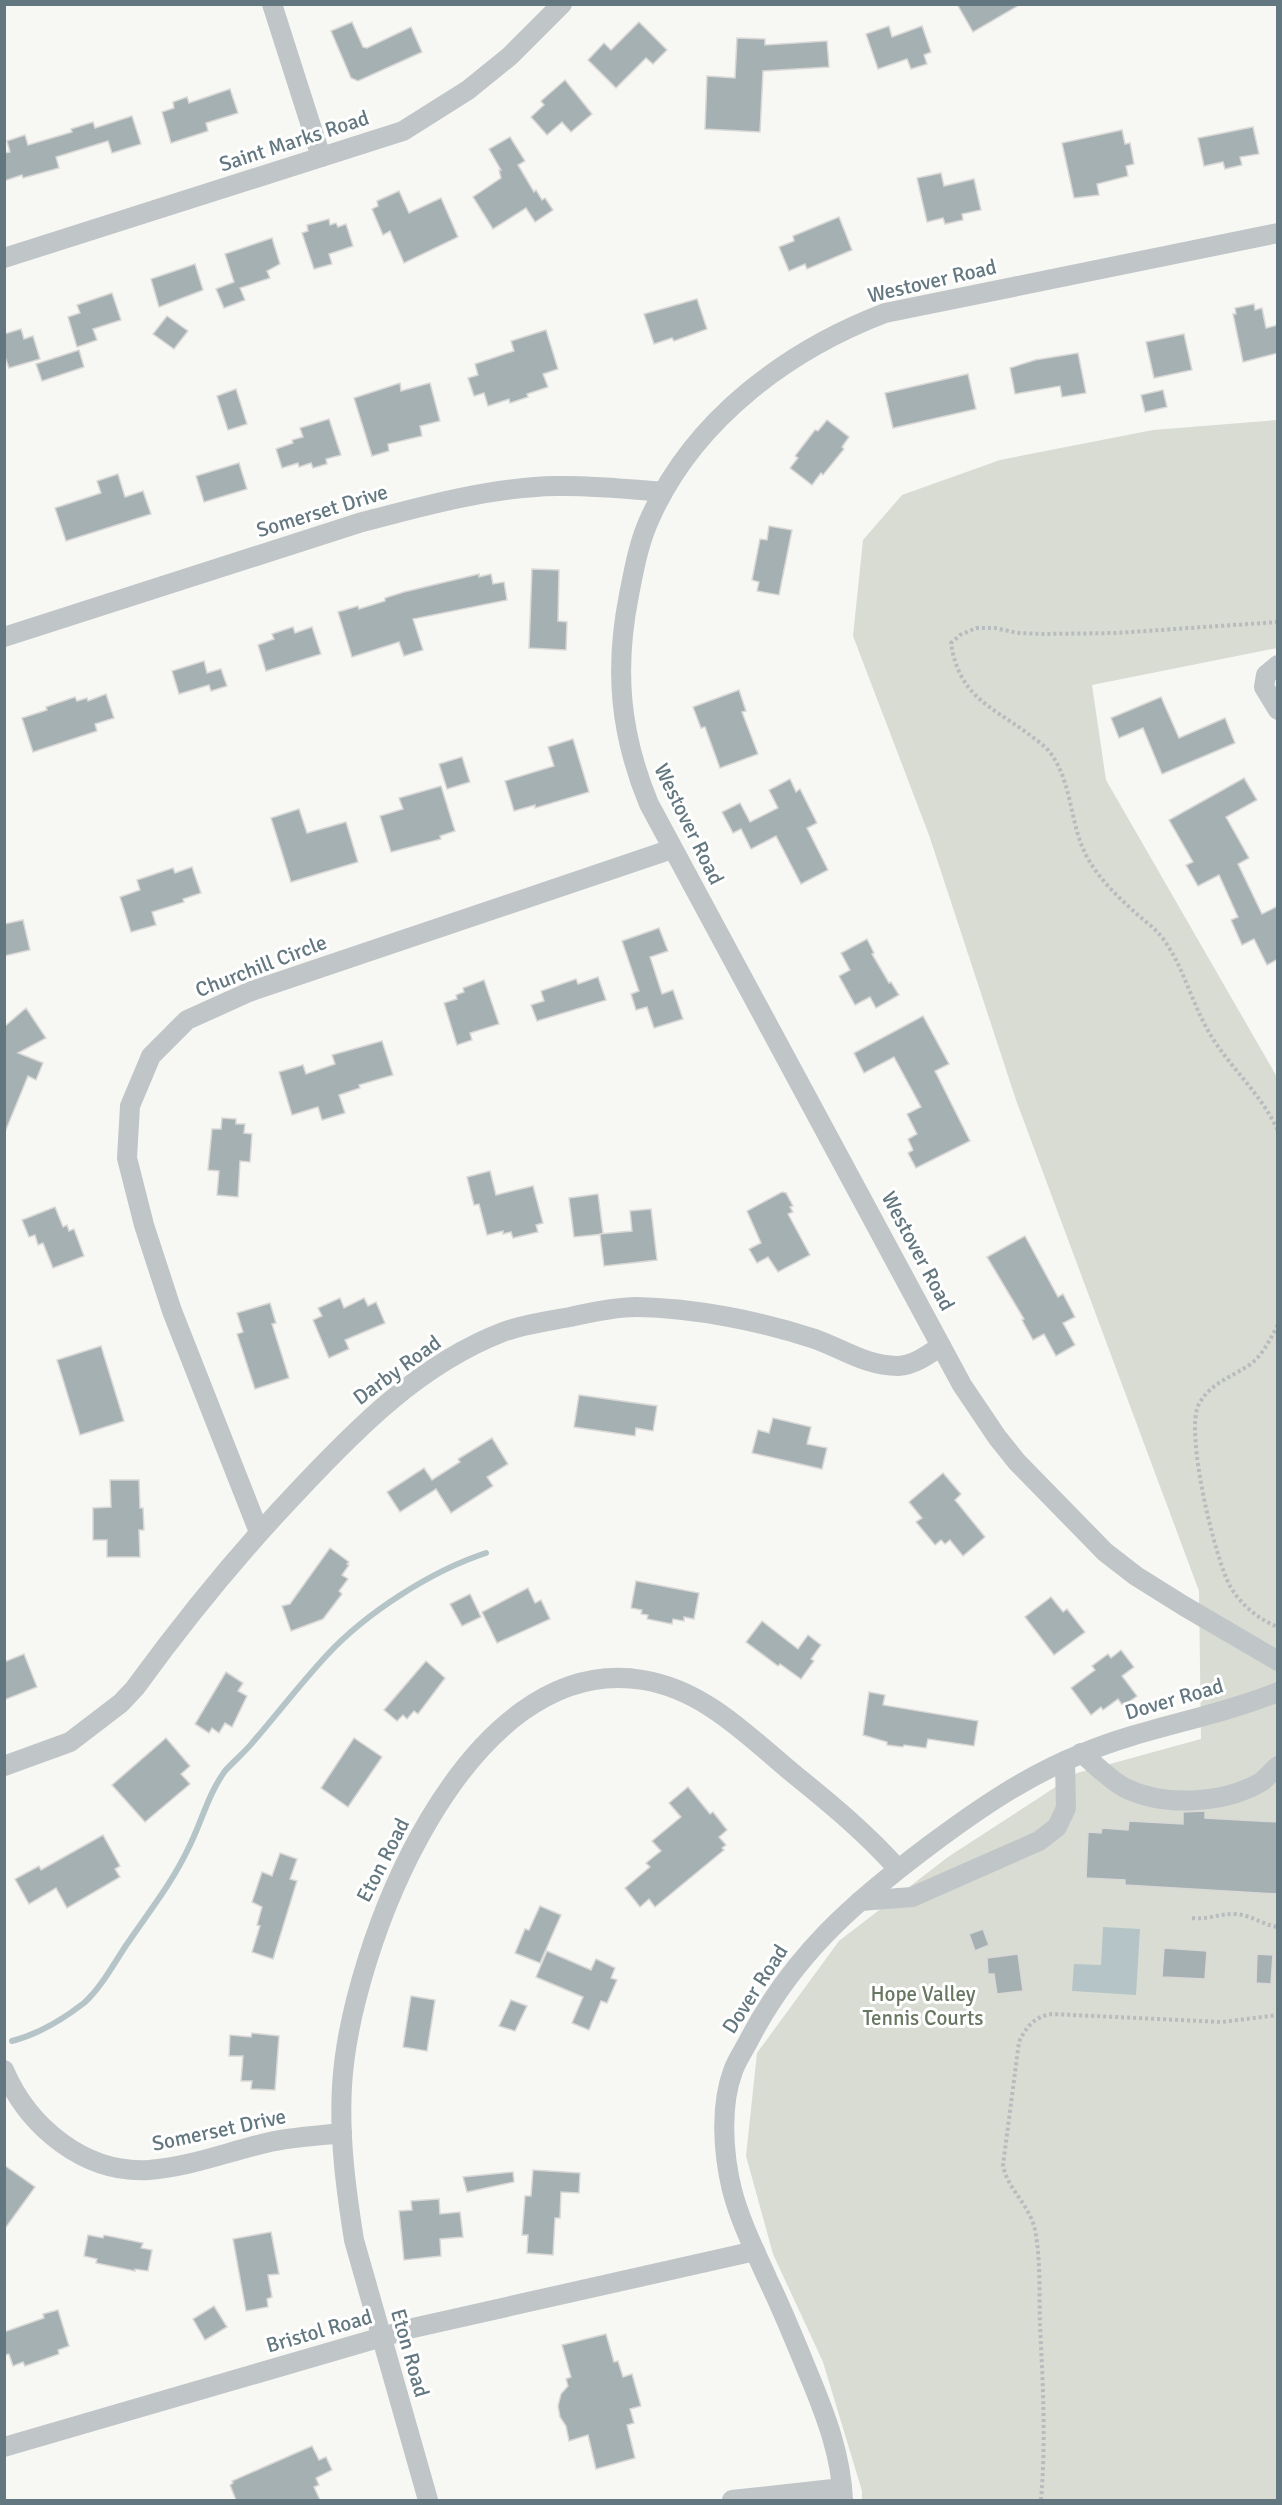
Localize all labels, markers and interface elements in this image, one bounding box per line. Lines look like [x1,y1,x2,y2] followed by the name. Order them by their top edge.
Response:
[216,105,372,177] street label: Saint Marks Road
[865,254,999,308] street label: Westover Road
[253,479,391,543] street label: Somerset Drive
[648,759,730,889] street label: Westover Road
[192,929,330,1003] street label: Churchill Circle
[876,1187,960,1315] street label: Westover Road
[348,1329,446,1411] street label: Darby Road
[1122,1673,1226,1725] street label: Dover Road
[351,1814,415,1906] street label: Eton Road
[716,1939,794,2039] street label: Dover Road
[862,1981,984,2031] park label: Hope Valley Tennis Courts
[150,2103,288,2157] street label: Somerset Drive
[263,2303,375,2359] street label: Bristol Road
[385,2306,435,2400] street label: Eton Road

